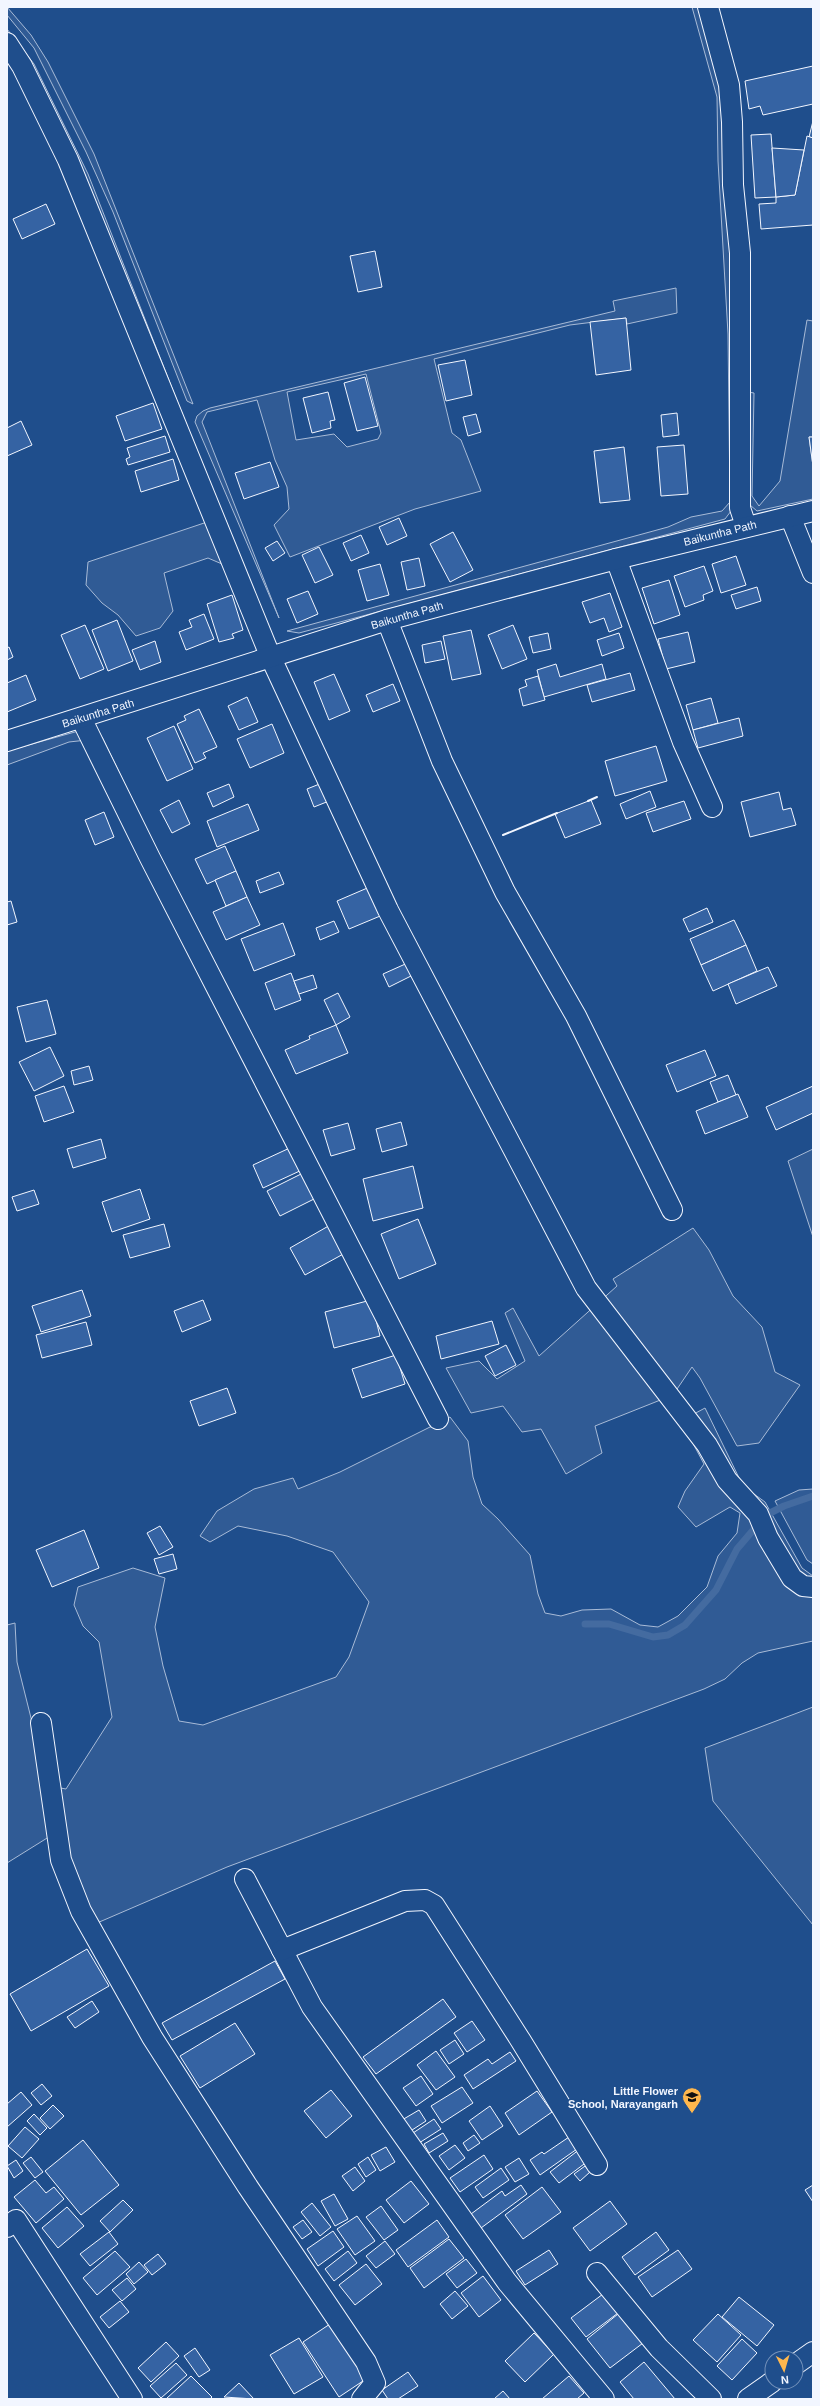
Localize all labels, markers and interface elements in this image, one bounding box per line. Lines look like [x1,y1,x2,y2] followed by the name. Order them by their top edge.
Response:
[682,518,758,548] street label: Baikuntha Path
[369,599,445,631] street label: Baikuntha Path
[61,696,135,730] street label: Baikuntha Path
[568,2085,679,2110] place label: Little Flower School, Narayangarh
[681,2086,703,2114] school or university icon: Little Flower School, Narayangarh
[764,2350,804,2390] north arrow
[780,2374,789,2386] text: N

